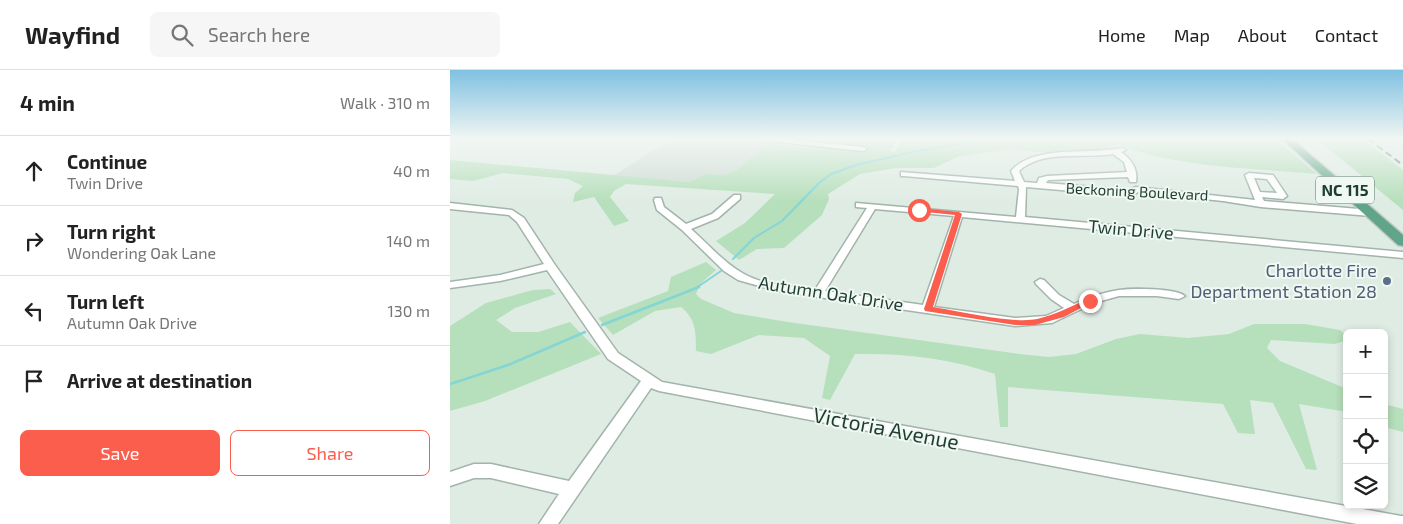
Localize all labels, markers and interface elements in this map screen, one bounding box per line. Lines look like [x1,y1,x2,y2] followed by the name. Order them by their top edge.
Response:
[150,12,500,57] search box
[25,20,120,49] text: Wayfind
[168,21,196,49] icon: search
[208,23,310,46] text: Search here
[1098,24,1146,46] text: Home
[1174,24,1210,46] text: Map
[1238,24,1287,46] text: About
[1315,24,1378,46] text: Contact
[20,90,75,115] text: 4 min
[340,93,430,112] text: Walk · 310 m
[67,150,147,173] text: Continue
[20,157,48,185] icon: ahead
[393,161,430,180] text: 40 m
[67,173,143,192] text: Twin Drive
[1316,176,1374,204] road number: NC 115
[1065,178,1209,204] street label: Beckoning Boulevard
[908,199,931,222] route start
[1087,214,1175,244] street label: Twin Drive
[67,220,155,243] text: Turn right
[20,227,48,255] icon: right
[387,231,430,250] text: 140 m
[67,243,216,262] text: Wondering Oak Lane
[1190,259,1377,302] place label: Charlotte Fire Department Station 28
[757,271,905,315] street label: Autumn Oak Drive
[1381,275,1393,287] marker: Charlotte Fire Department Station 28
[67,290,144,313] text: Turn left
[1079,290,1102,313] route end
[20,297,48,325] icon: left
[388,301,430,320] text: 130 m
[67,313,197,332] text: Autumn Oak Drive
[1343,329,1388,509] map controls
[1343,329,1388,374] button: +
[20,367,48,395] icon: arrive
[67,369,252,392] text: Arrive at destination
[1343,374,1388,419] button: −
[811,401,961,454] street label: Victoria Avenue
[1343,419,1388,464] button: locate
[20,430,220,476] button: Save
[230,430,430,476] button: Share
[1343,464,1388,509] button: layers

